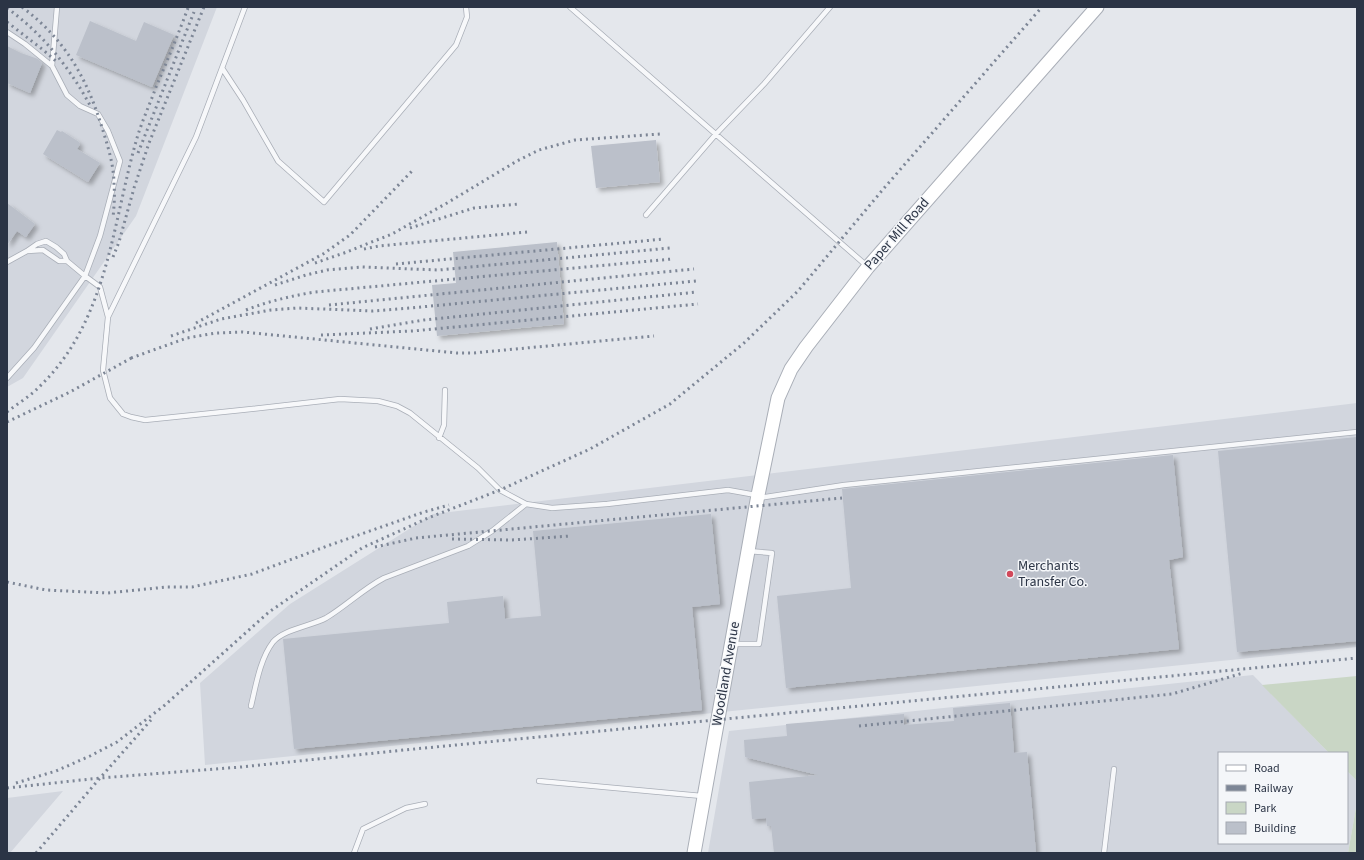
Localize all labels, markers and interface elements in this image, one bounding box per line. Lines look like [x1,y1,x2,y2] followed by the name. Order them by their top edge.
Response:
[860,193,934,275] street label: Paper Mill Road
[1018,556,1087,592] place label: Merchants Transfer Co.
[1005,569,1015,579] marker: Merchants Transfer Co.
[707,620,745,728] street label: Woodland Avenue
[1218,752,1348,844] legend
[1254,760,1280,777] text: Road
[1254,780,1293,797] text: Railway
[1254,800,1276,817] text: Park
[1254,820,1296,837] text: Building

